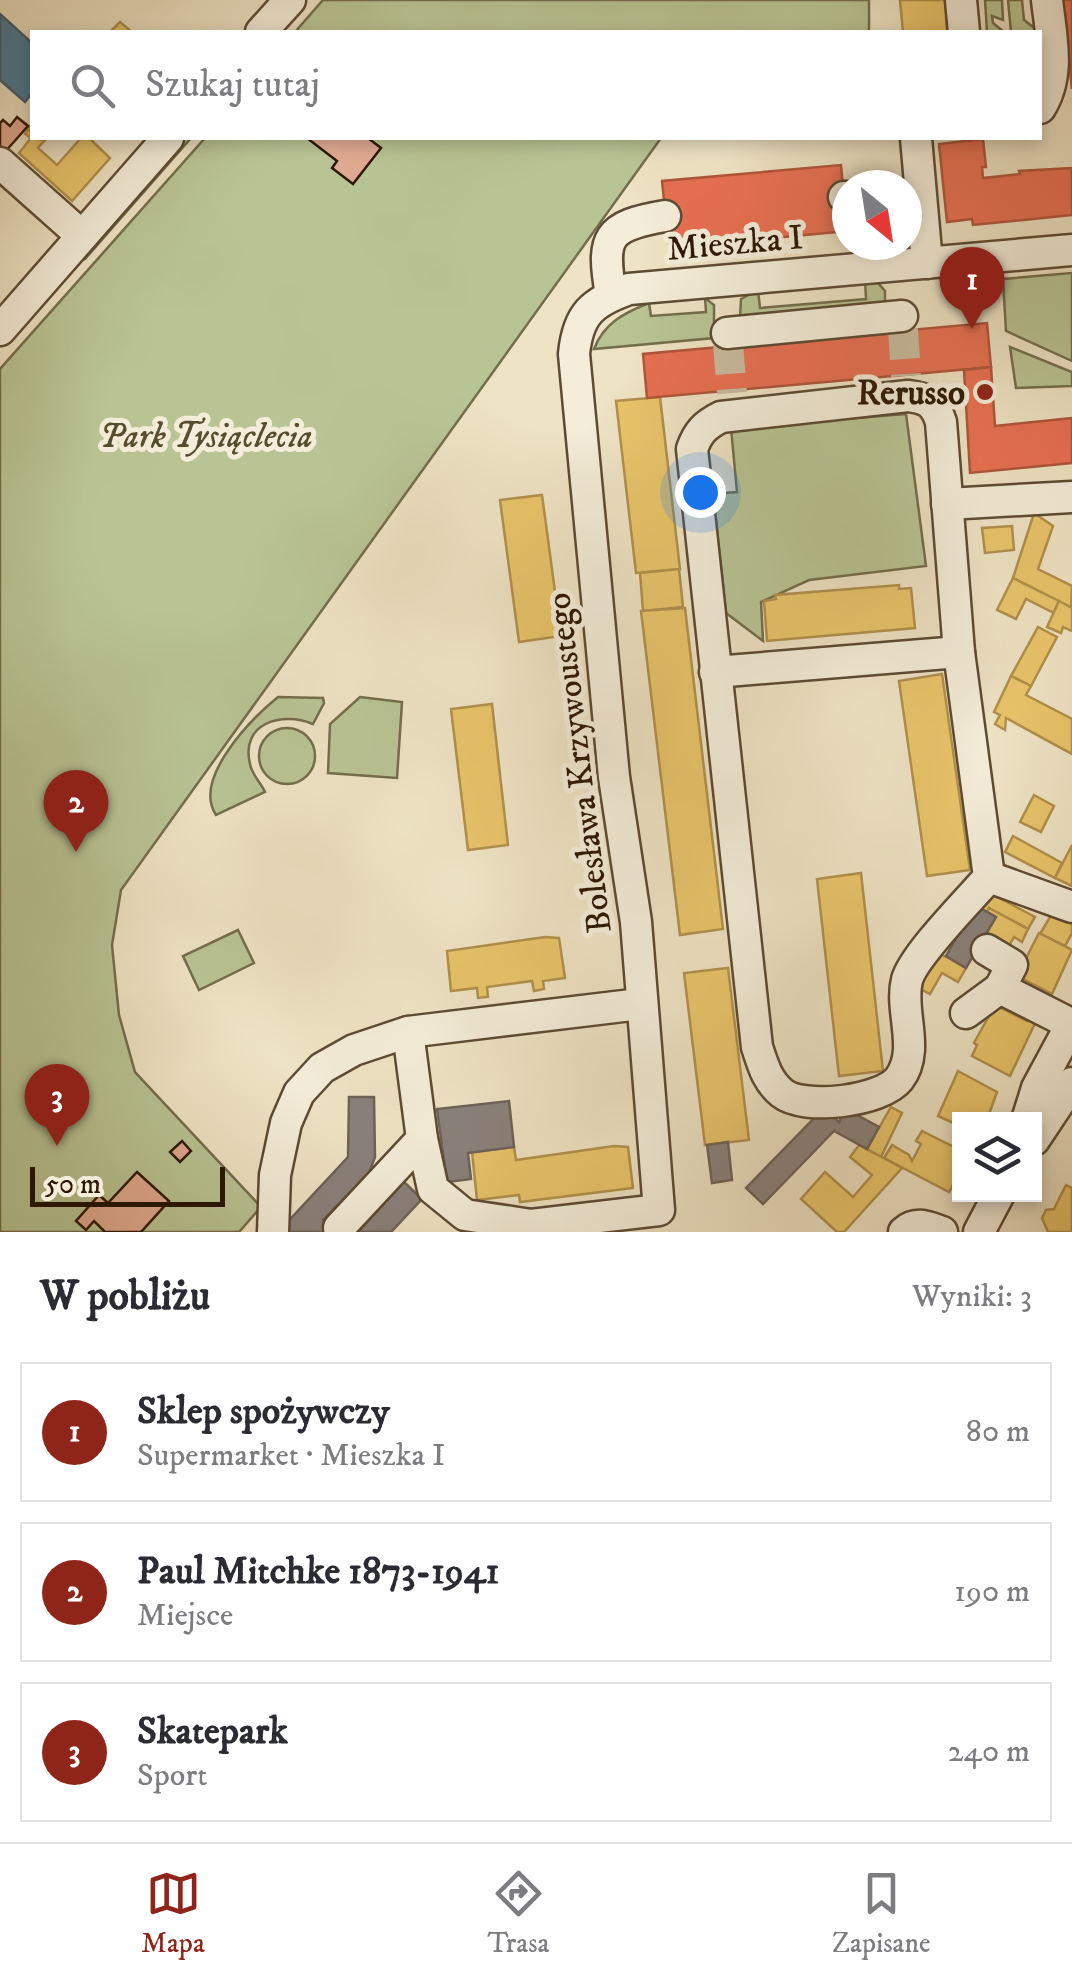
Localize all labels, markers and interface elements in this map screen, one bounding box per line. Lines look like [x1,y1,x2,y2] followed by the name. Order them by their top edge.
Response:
[30,30,1042,140] search box
[65,58,120,113] icon: search
[145,61,320,109] text: Szukaj tutaj
[832,170,922,260] north arrow
[665,216,805,272] street label: Mieszka I
[940,246,1004,329] pin: 1
[857,372,965,416] place label: Rerusso
[974,381,996,403] marker: Rerusso
[99,415,313,459] park label: Park Tysiąclecia
[675,467,726,518] your location
[537,590,623,935] street label: Bolesława Krzywoustego
[44,770,108,852] pin: 2
[24,1064,90,1146] pin: 3
[952,1112,1042,1202] map controls
[952,1112,1042,1202] button: layers
[30,1162,225,1206] scale bar
[45,1167,101,1202] text: 50 m
[40,1271,210,1323] text: W pobliżu
[912,1277,1032,1317] text: Wyniki: 3
[137,1388,389,1436] text: Sklep spożywczy
[69,1412,80,1452] text: 1
[966,1412,1030,1452] text: 80 m
[137,1436,445,1476] text: Supermarket · Mieszka I
[137,1548,500,1596] text: Paul Mitchke 1873-1941
[67,1572,82,1612] text: 2
[954,1572,1030,1612] text: 190 m
[137,1596,233,1636] text: Miejsce
[137,1708,288,1756] text: Skatepark
[69,1732,80,1772] text: 3
[948,1732,1030,1772] text: 240 m
[137,1756,207,1796] text: Sport
[141,1866,205,1961] tab: Mapa
[487,1866,549,1961] tab: Trasa
[832,1866,931,1961] tab: Zapisane

